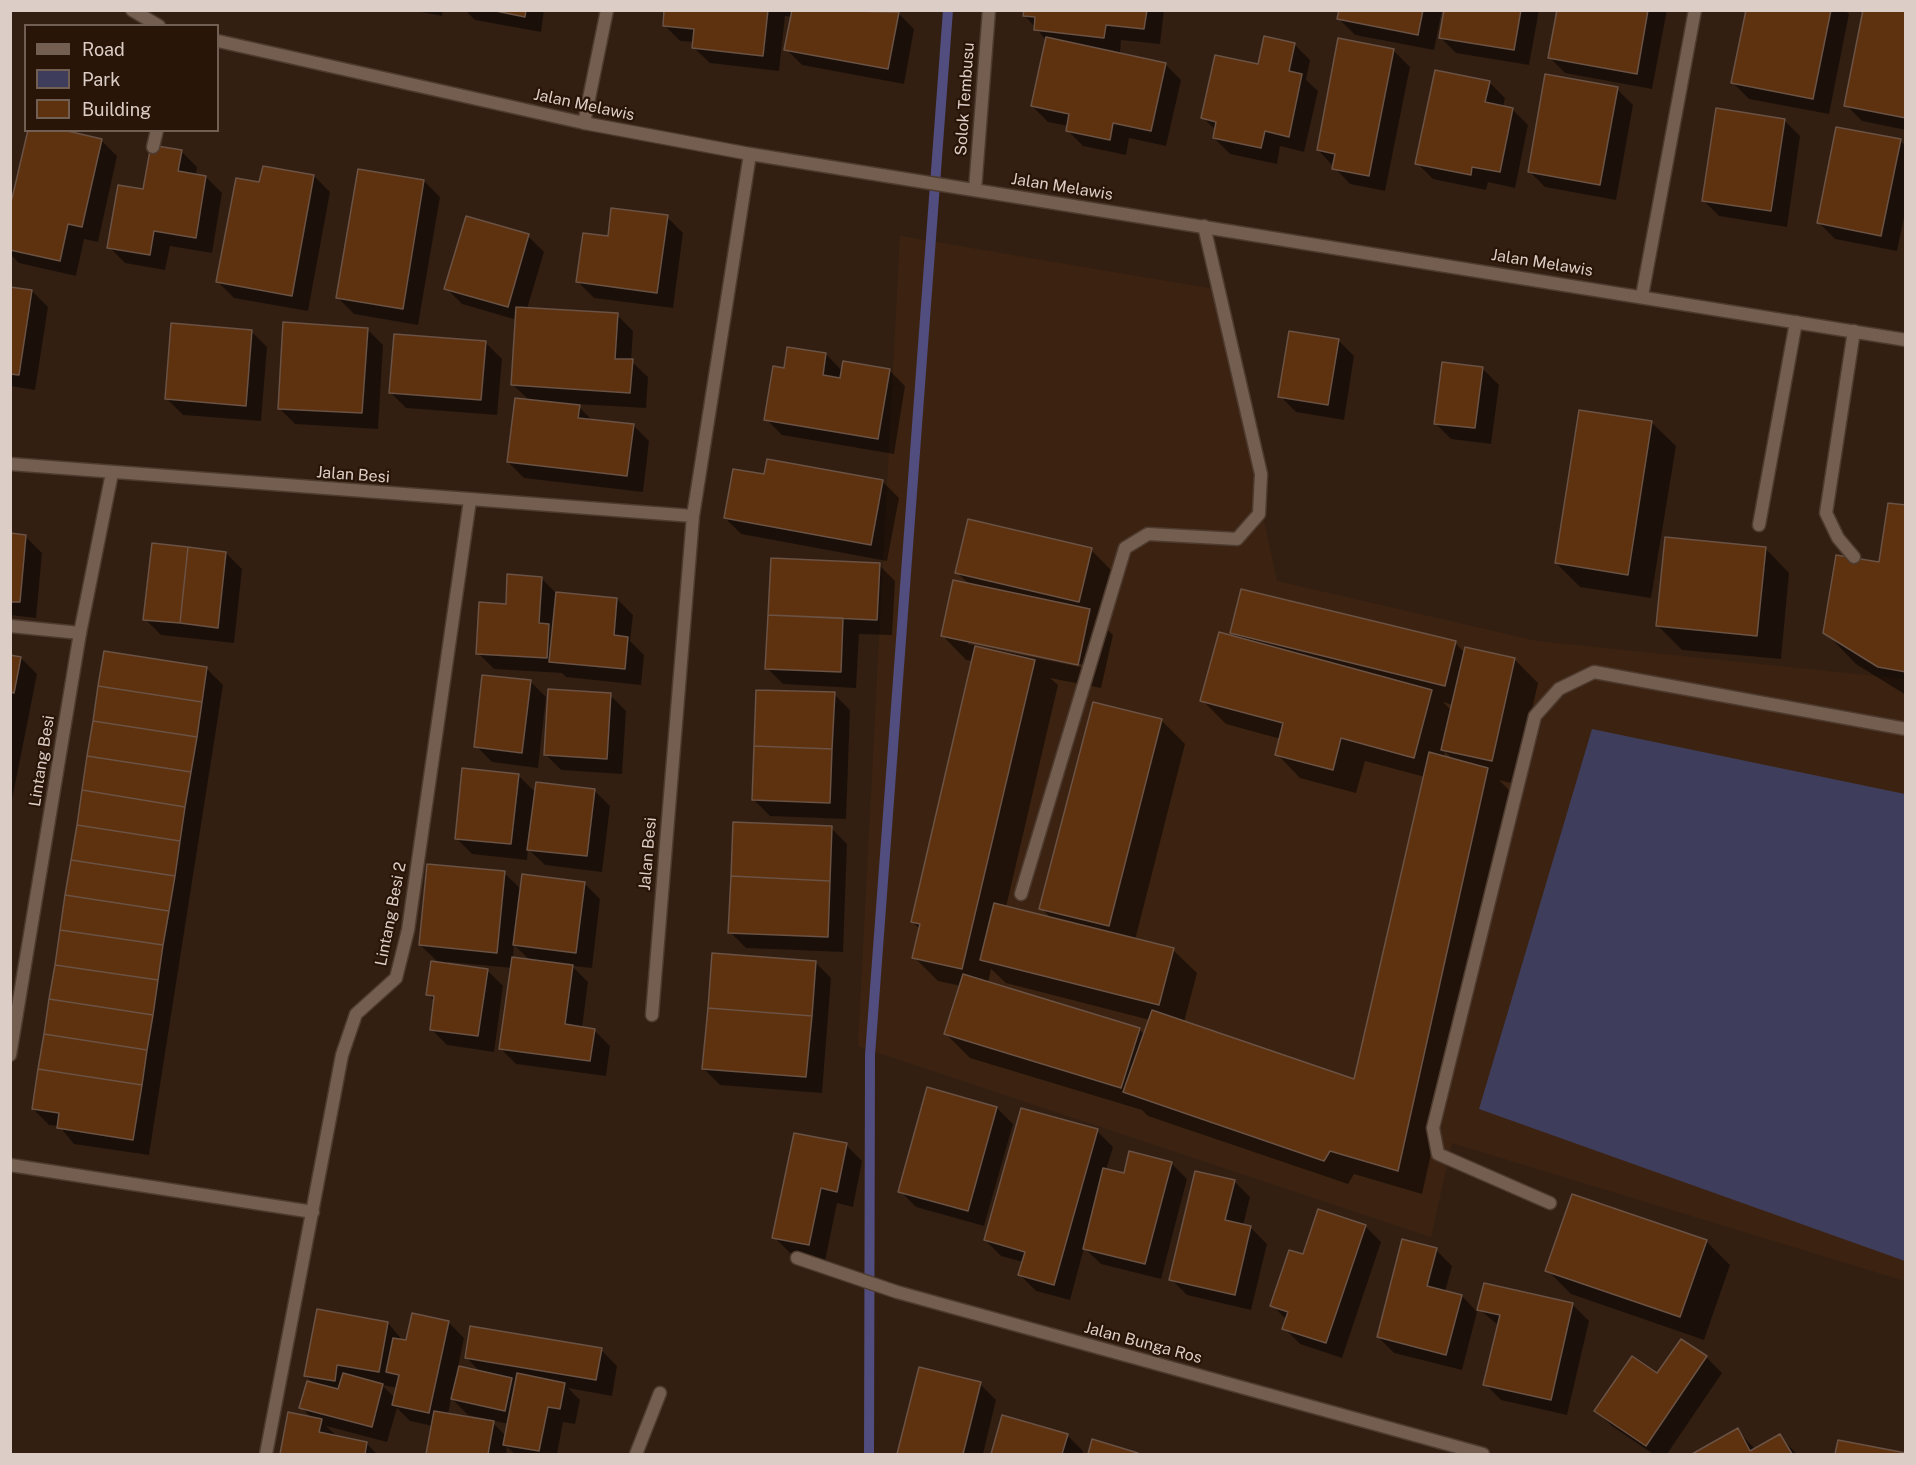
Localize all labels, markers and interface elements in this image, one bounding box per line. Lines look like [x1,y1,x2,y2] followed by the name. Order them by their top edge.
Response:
[24,24,219,132] legend
[82,39,125,60] text: Road
[951,42,979,156] street label: Solok Tembusu
[82,69,120,90] text: Park
[532,85,636,125] street label: Jalan Melawis
[82,99,151,120] text: Building
[1010,169,1114,205] street label: Jalan Melawis
[1490,245,1594,281] street label: Jalan Melawis
[316,463,390,487] street label: Jalan Besi
[25,714,59,808] street label: Lintang Besi
[635,816,661,892] street label: Jalan Besi
[372,860,410,968] street label: Lintang Besi 2
[1082,1318,1204,1368] street label: Jalan Bunga Ros

